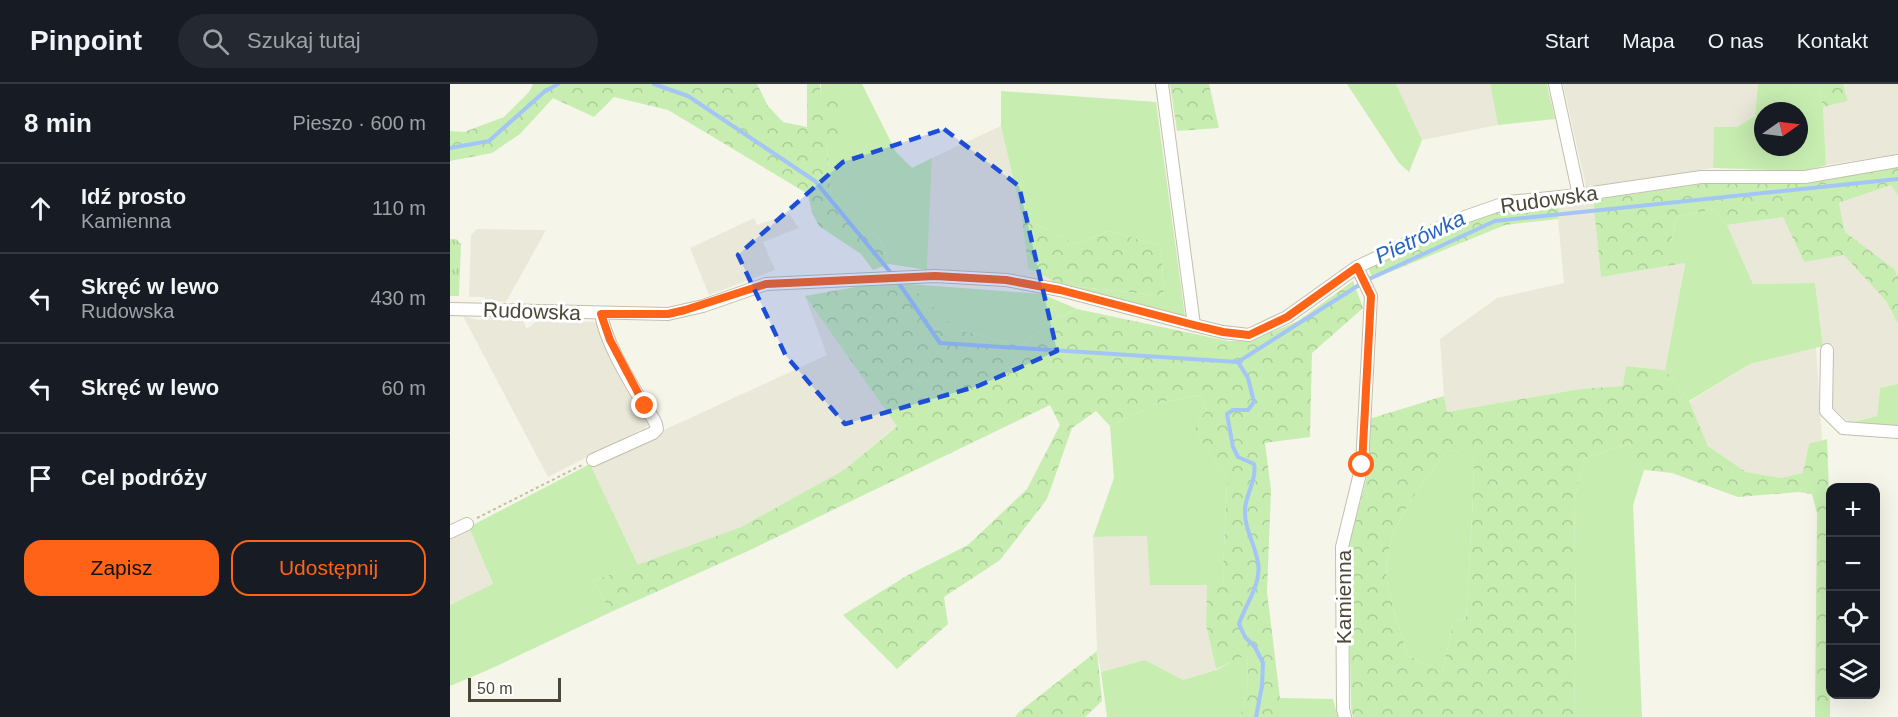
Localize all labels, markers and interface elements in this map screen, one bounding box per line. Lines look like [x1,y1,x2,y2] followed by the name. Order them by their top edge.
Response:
[178,14,598,68] search box
[30,25,142,56] text: Pinpoint
[199,25,232,58] icon: search
[247,28,361,53] text: Szukaj tutaj
[1545,29,1589,52] text: Start
[1622,29,1675,52] text: Mapa
[1708,29,1764,52] text: O nas
[1797,29,1868,52] text: Kontakt
[1754,102,1808,156] north arrow
[24,108,92,138] text: 8 min
[293,112,426,134] text: Pieszo · 600 m
[1499,181,1599,217] street label: Rudowska
[81,184,186,209] text: Idź prosto
[24,192,57,225] icon: ahead
[372,197,426,219] text: 110 m
[1371,205,1469,269] water label: Pietrówka
[81,210,171,232] text: Kamienna
[81,274,219,299] text: Skręć w lewo
[24,282,57,315] icon: left
[370,287,426,309] text: 430 m
[483,298,582,324] street label: Rudowska
[81,300,174,322] text: Rudowska
[24,372,57,405] icon: left
[81,375,219,400] text: Skręć w lewo
[382,377,426,399] text: 60 m
[631,392,657,418] route end
[1348,451,1374,477] route start
[24,462,57,495] icon: arrive
[81,465,207,490] text: Cel podróży
[1826,483,1880,699] map controls
[1826,483,1880,537] button: +
[1826,537,1880,591] button: −
[24,540,219,596] button: Zapisz
[231,540,426,596] button: Udostępnij
[1332,549,1355,644] street label: Kamienna
[1826,591,1880,645] button: locate
[1826,645,1880,699] button: layers
[468,675,561,702] scale bar
[477,680,513,697] text: 50 m

